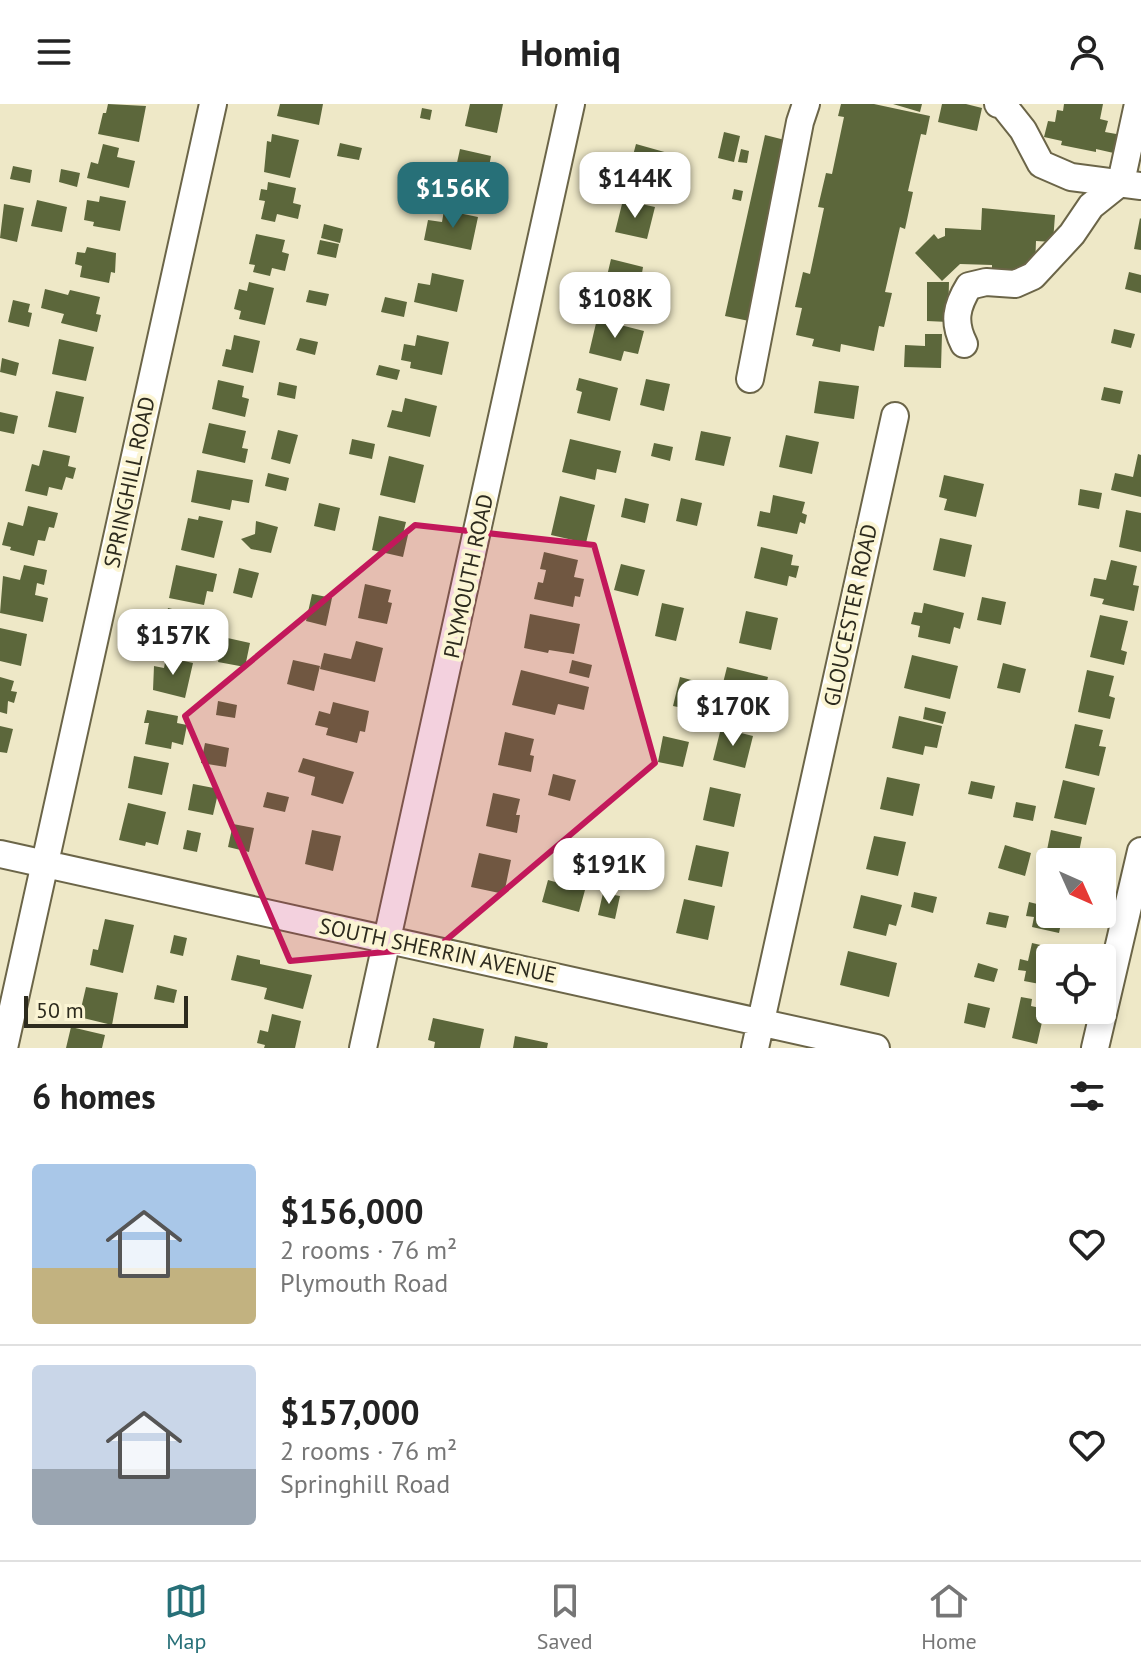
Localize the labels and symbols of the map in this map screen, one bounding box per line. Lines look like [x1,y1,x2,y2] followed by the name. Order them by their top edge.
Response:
[579,152,691,220] pin: $144K
[397,162,509,230] pin: $156K
[559,272,671,340] pin: $108K
[97,394,161,570] street label: SPRINGHILL ROAD
[437,491,499,661] street label: PLYMOUTH ROAD
[817,521,883,709] street label: GLOUCESTER ROAD
[117,609,229,677] pin: $157K
[677,680,789,748] pin: $170K
[553,838,665,906] pin: $191K
[1036,848,1116,928] north arrow
[317,911,559,989] street label: SOUTH SHERRIN AVENUE
[24,992,188,1028] scale bar

